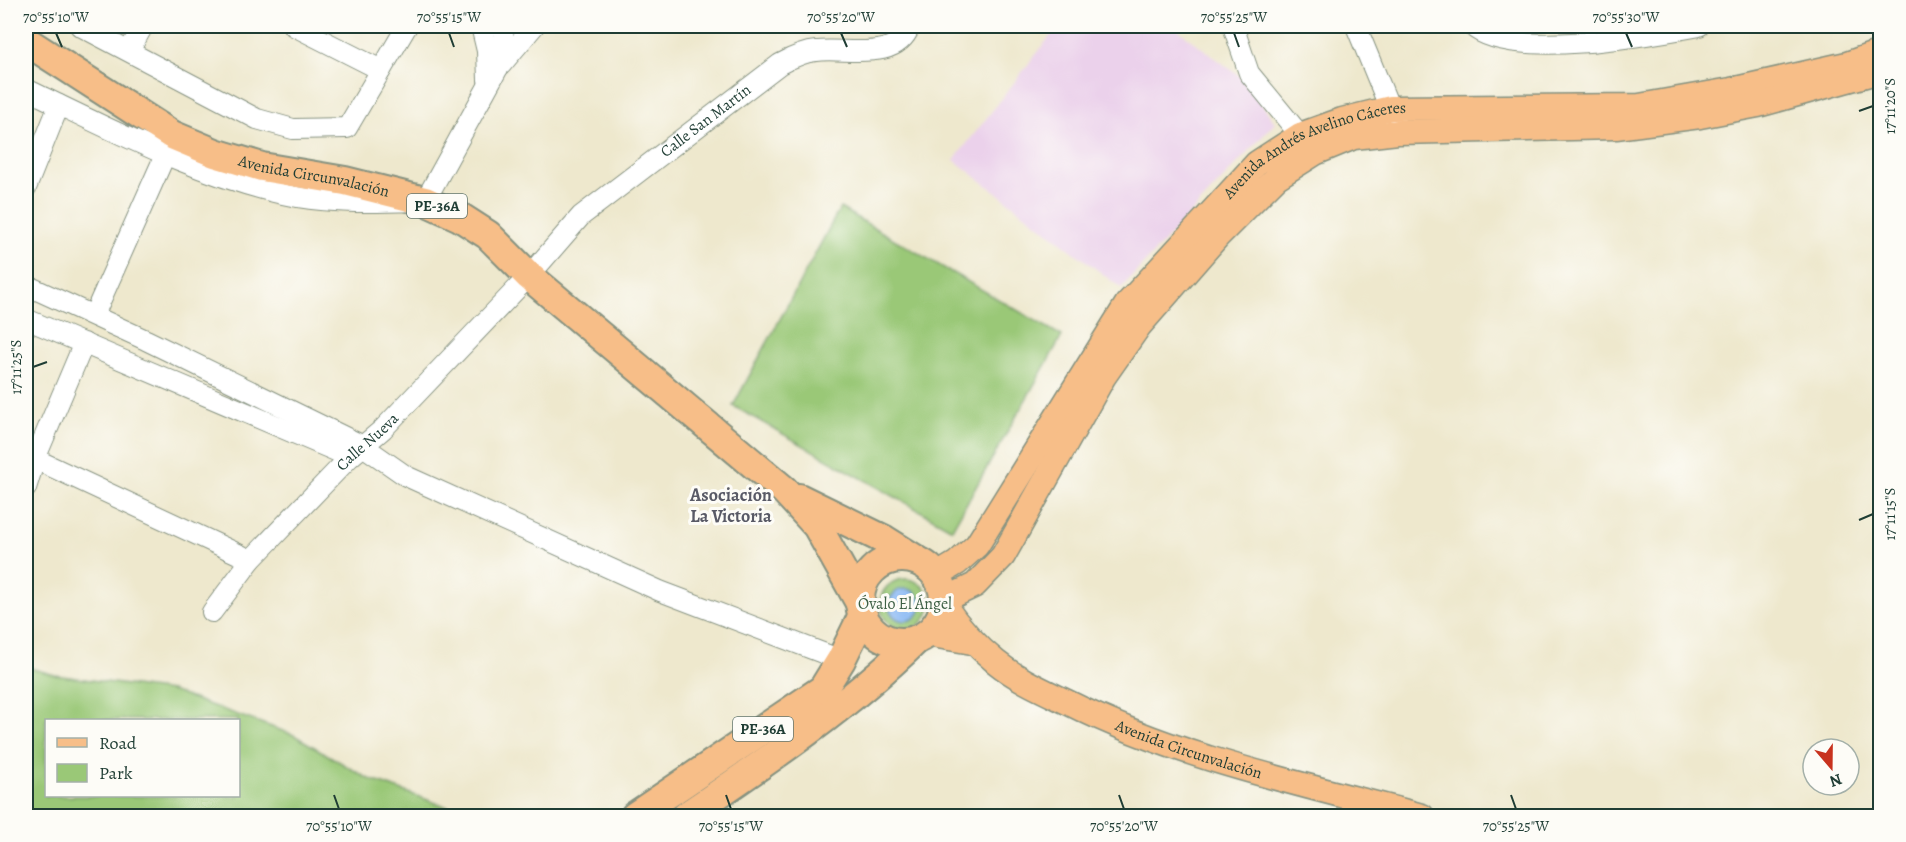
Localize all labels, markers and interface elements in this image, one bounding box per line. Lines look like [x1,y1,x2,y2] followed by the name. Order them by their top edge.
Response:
[23,7,89,27] text: 70°55'10"W
[417,7,481,27] text: 70°55'15"W
[807,7,875,27] text: 70°55'20"W
[1201,7,1267,27] text: 70°55'25"W
[1592,7,1660,27] text: 70°55'30"W
[1880,78,1900,134] text: 17°11'20"S
[656,79,756,162] street label: Calle San Martín
[1217,97,1406,205] street label: Avenida Andrés Avelino Cáceres
[235,149,392,203] street label: Avenida Circunvalación
[407,194,467,218] road number: PE-36A
[6,340,26,394] text: 17°11'25"S
[331,408,404,476] street label: Calle Nueva
[689,483,772,528] district label: Asociación La Victoria
[1880,488,1900,540] text: 17°11'15"S
[858,593,952,615] park label: Óvalo El Ángel
[1111,714,1265,784] street label: Avenida Circunvalación
[733,717,793,741] road number: PE-36A
[45,719,240,797] legend
[99,731,137,755] text: Road
[1801,737,1861,797] north arrow
[99,761,133,785] text: Park
[1826,768,1845,793] text: N
[306,816,372,836] text: 70°55'10"W
[699,816,763,836] text: 70°55'15"W
[1090,816,1158,836] text: 70°55'20"W
[1483,816,1549,836] text: 70°55'25"W

